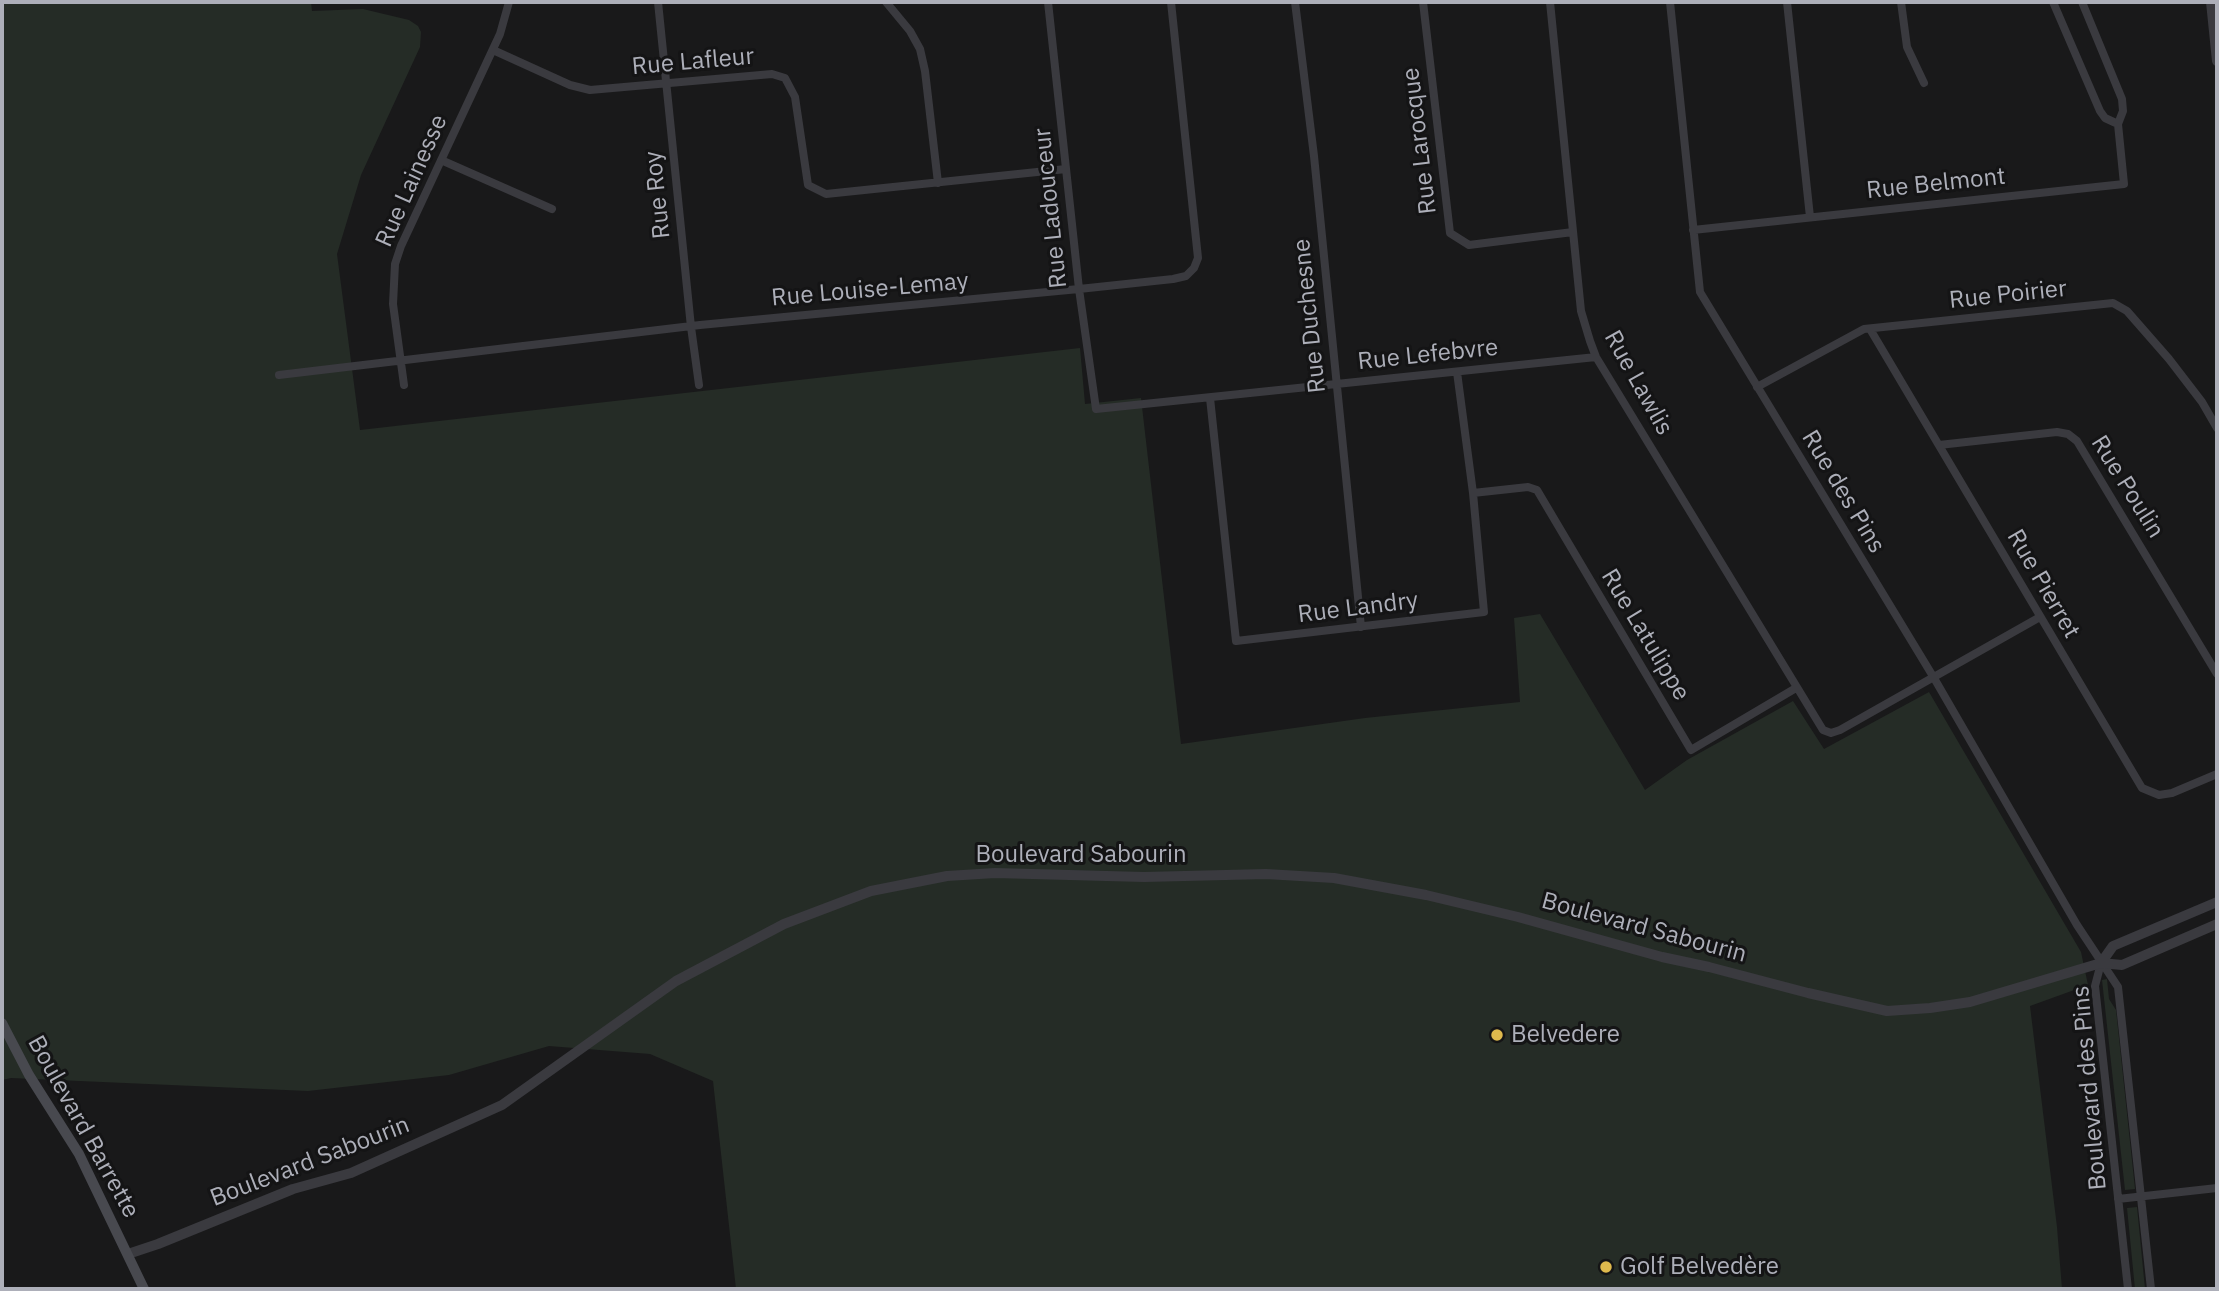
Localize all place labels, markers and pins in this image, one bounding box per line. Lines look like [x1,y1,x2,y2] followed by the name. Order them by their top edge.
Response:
[1511,1021,1620,1049] place label: Belvedere
[1489,1027,1505,1043] marker: Belvedere
[1620,1253,1779,1281] place label: Golf Belvedère
[1598,1259,1614,1275] marker: Golf Belvedère

